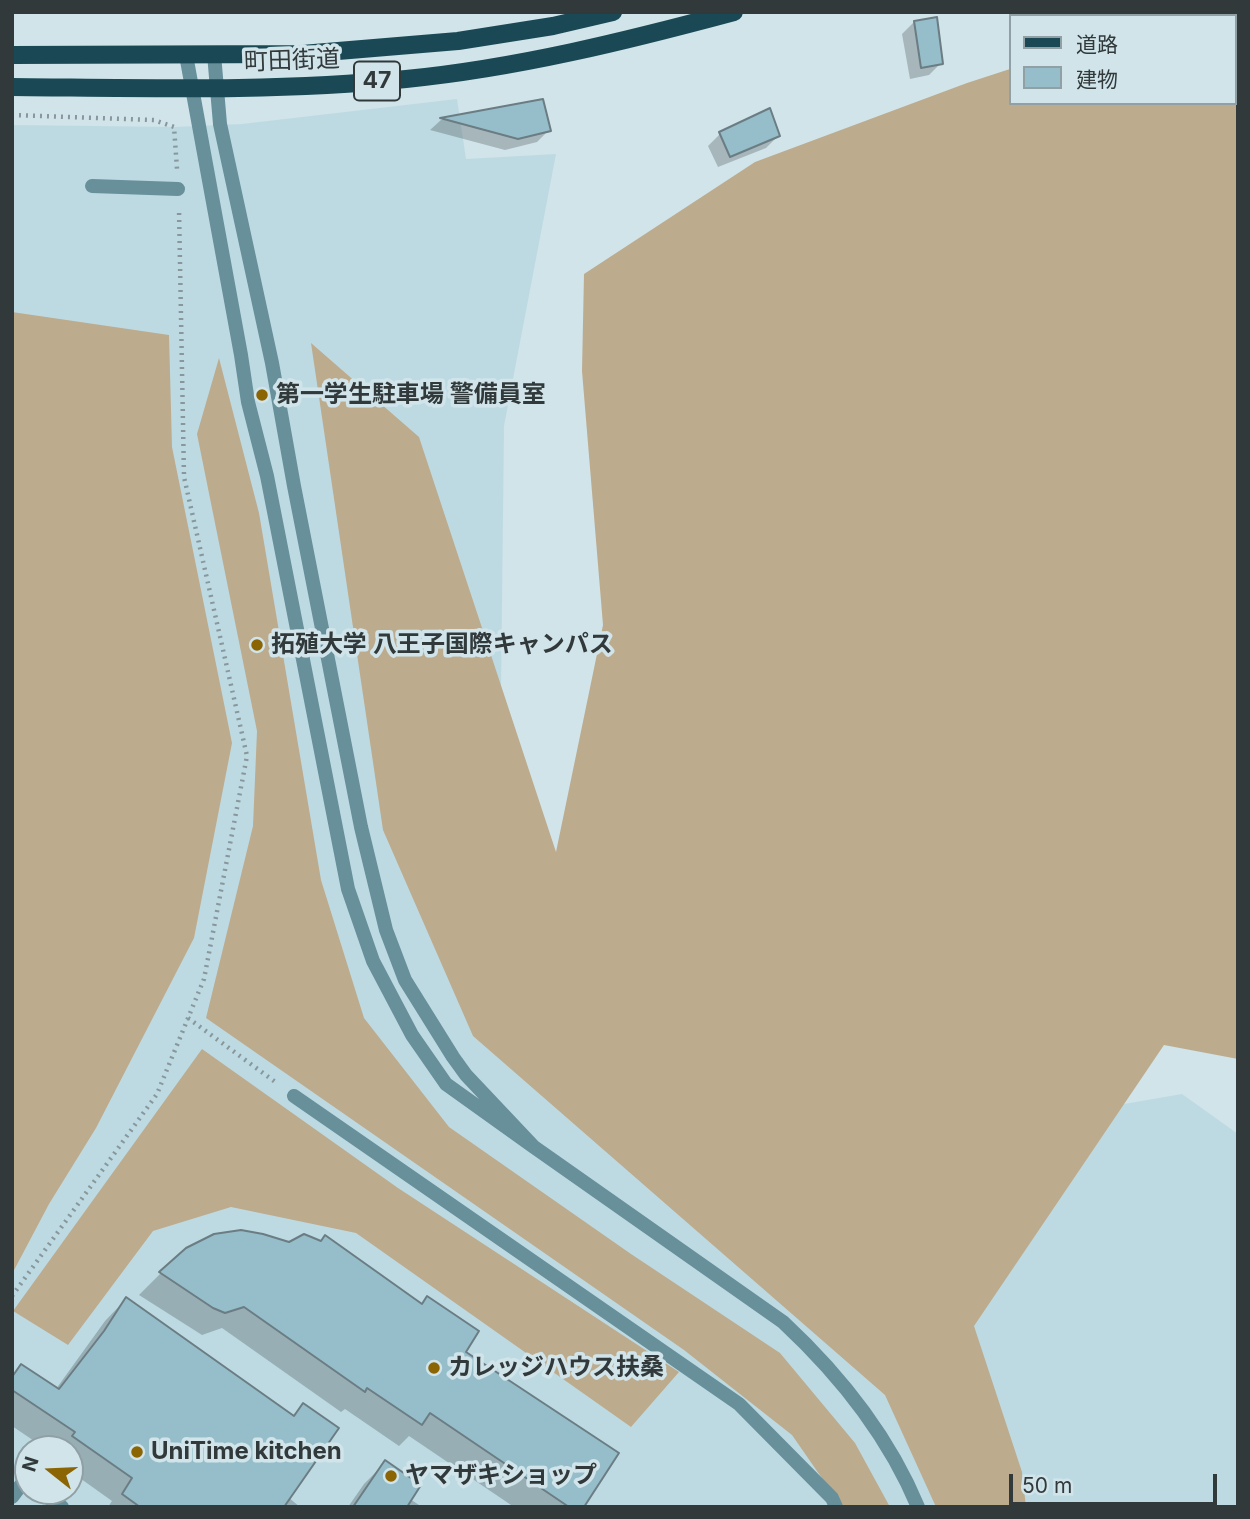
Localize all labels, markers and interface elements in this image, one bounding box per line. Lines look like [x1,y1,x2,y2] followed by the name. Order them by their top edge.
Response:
[1009,14,1236,105] legend
[1076,32,1118,57] text: 道路
[244,45,340,77] street label: 町田街道
[354,61,400,100] road number: 47
[1076,67,1118,92] text: 建物
[276,381,546,409] place label: 第一学生駐車場 警備員室
[254,387,270,403] marker: 第一学生駐車場 警備員室
[271,631,613,659] place label: 拓殖大学 八王子国際キャンパス
[249,637,265,653] marker: 拓殖大学 八王子国際キャンパス
[448,1354,664,1382] place label: カレッジハウス扶桑
[426,1360,442,1376] marker: カレッジハウス扶桑
[14,1435,84,1505] north arrow
[151,1438,342,1466] place label: UniTime kitchen
[129,1444,145,1460] marker: UniTime kitchen
[17,1454,44,1474] text: N
[1012,1460,1220,1504] scale bar
[405,1462,597,1490] place label: ヤマザキショップ
[383,1468,399,1484] marker: ヤマザキショップ
[1022,1473,1072,1498] text: 50 m

